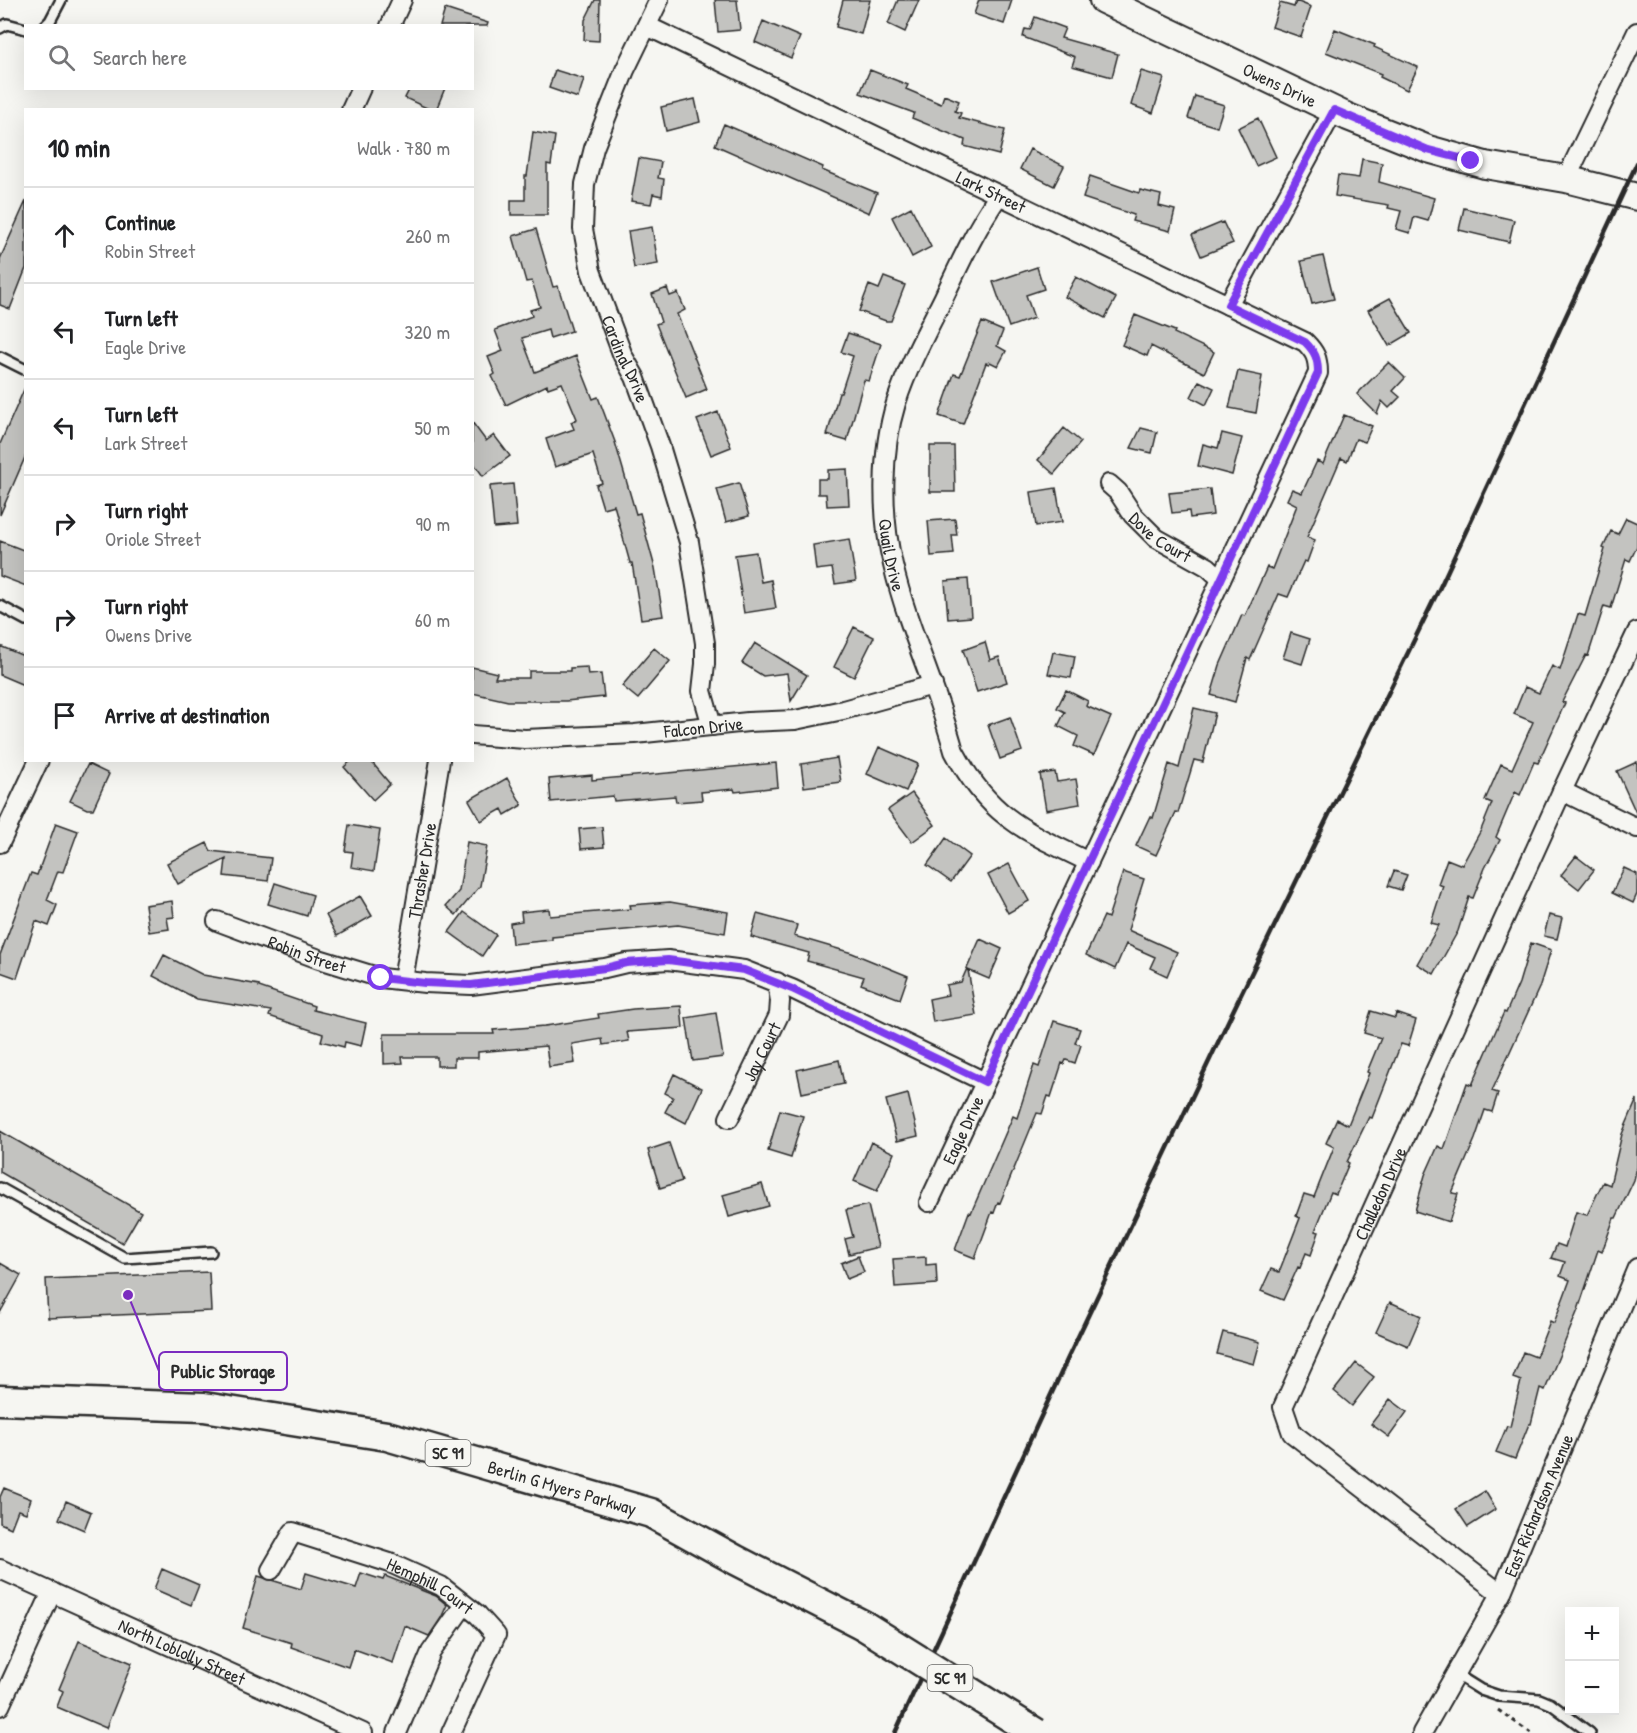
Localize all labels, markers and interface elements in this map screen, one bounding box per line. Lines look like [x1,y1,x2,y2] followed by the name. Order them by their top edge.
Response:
[24,24,474,90] search box
[45,41,78,74] icon: search
[93,42,187,72] text: Search here
[1239,56,1321,113] street label: Owens Drive
[48,130,110,165] text: 10 min
[357,134,450,161] text: Walk · 780 m
[1457,147,1483,173] route end
[952,164,1031,219] street label: Lark Street
[105,207,176,237] text: Continue
[48,219,81,252] icon: ahead
[406,222,450,249] text: 260 m
[105,237,195,264] text: Robin Street
[105,303,178,333] text: Turn left
[596,311,656,406] street label: Cardinal Drive
[48,315,81,348] icon: left
[405,318,450,345] text: 320 m
[105,333,186,360] text: Eagle Drive
[105,399,178,429] text: Turn left
[48,411,81,444] icon: left
[414,414,450,441] text: 50 m
[105,429,187,456] text: Lark Street
[105,495,188,525] text: Turn right
[1124,506,1197,568] street label: Dove Court
[48,507,81,540] icon: right
[416,510,450,537] text: 90 m
[873,518,912,594] street label: Quail Drive
[105,525,201,552] text: Oriole Street
[105,591,188,621] text: Turn right
[48,603,81,636] icon: right
[415,606,450,633] text: 60 m
[105,621,192,648] text: Owens Drive
[48,699,81,732] icon: arrive
[105,700,270,730] text: Arrive at destination
[662,710,744,743] street label: Falcon Drive
[401,821,442,920] street label: Thrasher Drive
[265,929,350,979] street label: Robin Street
[367,964,393,990] route start
[736,1017,787,1085] street label: Jay Court
[936,1092,990,1168] street label: Eagle Drive
[1348,1143,1412,1244] street label: Challedon Drive
[159,1352,287,1390] callout: Public Storage
[171,1357,275,1385] text: Public Storage
[1497,1430,1579,1580] street label: East Richardson Avenue
[426,1440,470,1466] road number: SC 91
[485,1454,640,1521] street label: Berlin G Myers Parkway
[383,1551,480,1620] street label: Hemphill Court
[1565,1607,1619,1715] map controls
[1565,1607,1619,1661] button: +
[115,1612,250,1691] street label: North Loblolly Street
[1565,1661,1619,1715] button: −
[928,1665,972,1691] road number: SC 91

